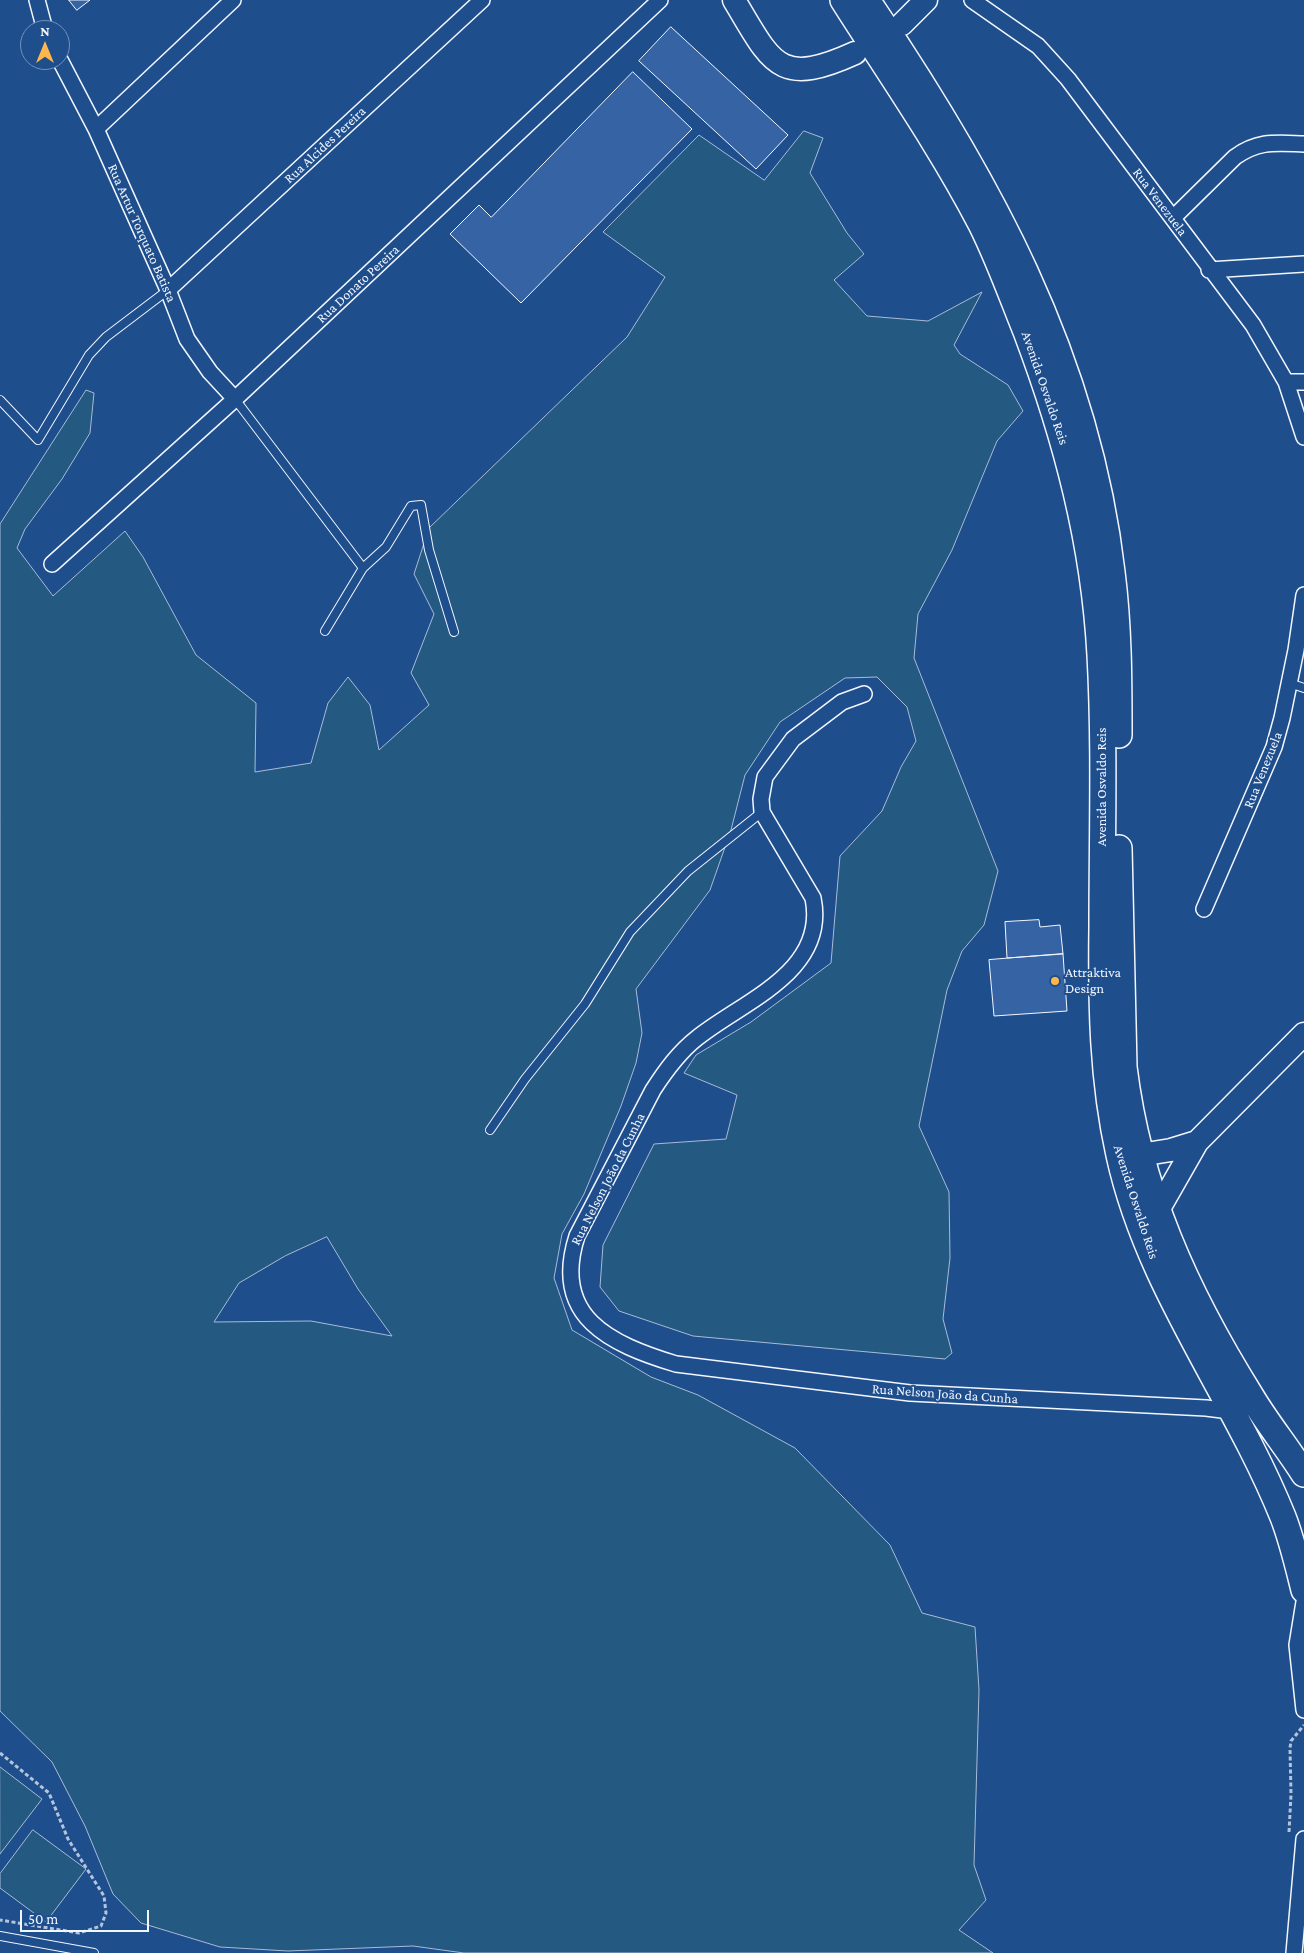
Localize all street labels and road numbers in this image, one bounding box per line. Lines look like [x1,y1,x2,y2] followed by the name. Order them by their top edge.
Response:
[281,103,369,187] street label: Rua Alcides Pereira
[104,161,180,305] street label: Rua Artur Torquato Batista
[1129,165,1191,239] street label: Rua Venezuela
[313,241,403,327] street label: Rua Donato Pereira
[1018,329,1072,447] street label: Avenida Osvaldo Reis
[1094,728,1110,846] street label: Avenida Osvaldo Reis
[1240,729,1286,811] street label: Rua Venezuela
[567,1110,649,1248] street label: Rua Nelson João da Cunha
[1110,1143,1162,1261] street label: Avenida Osvaldo Reis
[871,1381,1019,1407] street label: Rua Nelson João da Cunha

